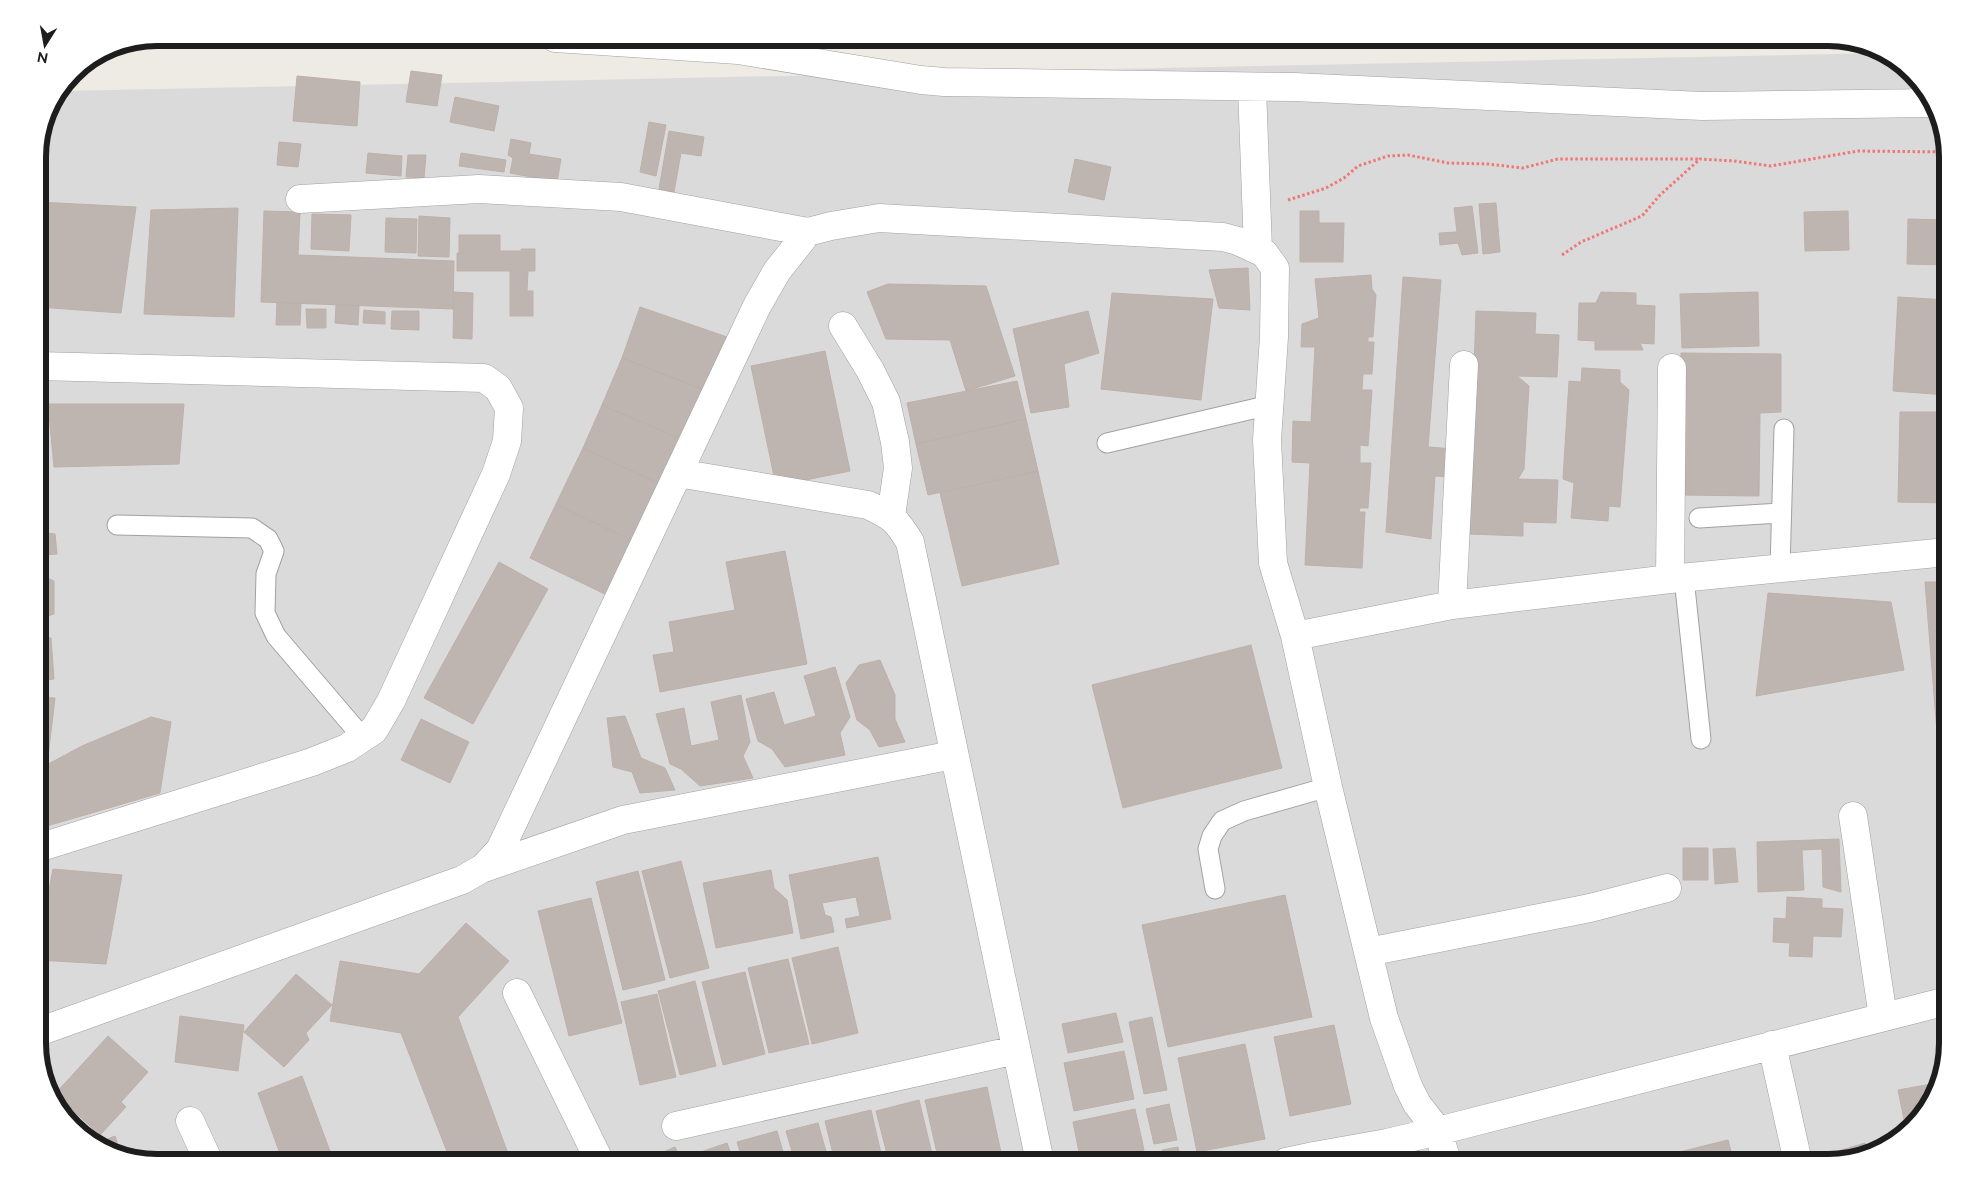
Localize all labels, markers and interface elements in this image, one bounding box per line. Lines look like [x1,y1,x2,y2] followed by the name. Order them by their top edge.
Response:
[20,20,70,70] north arrow
[36,49,49,67] text: N

